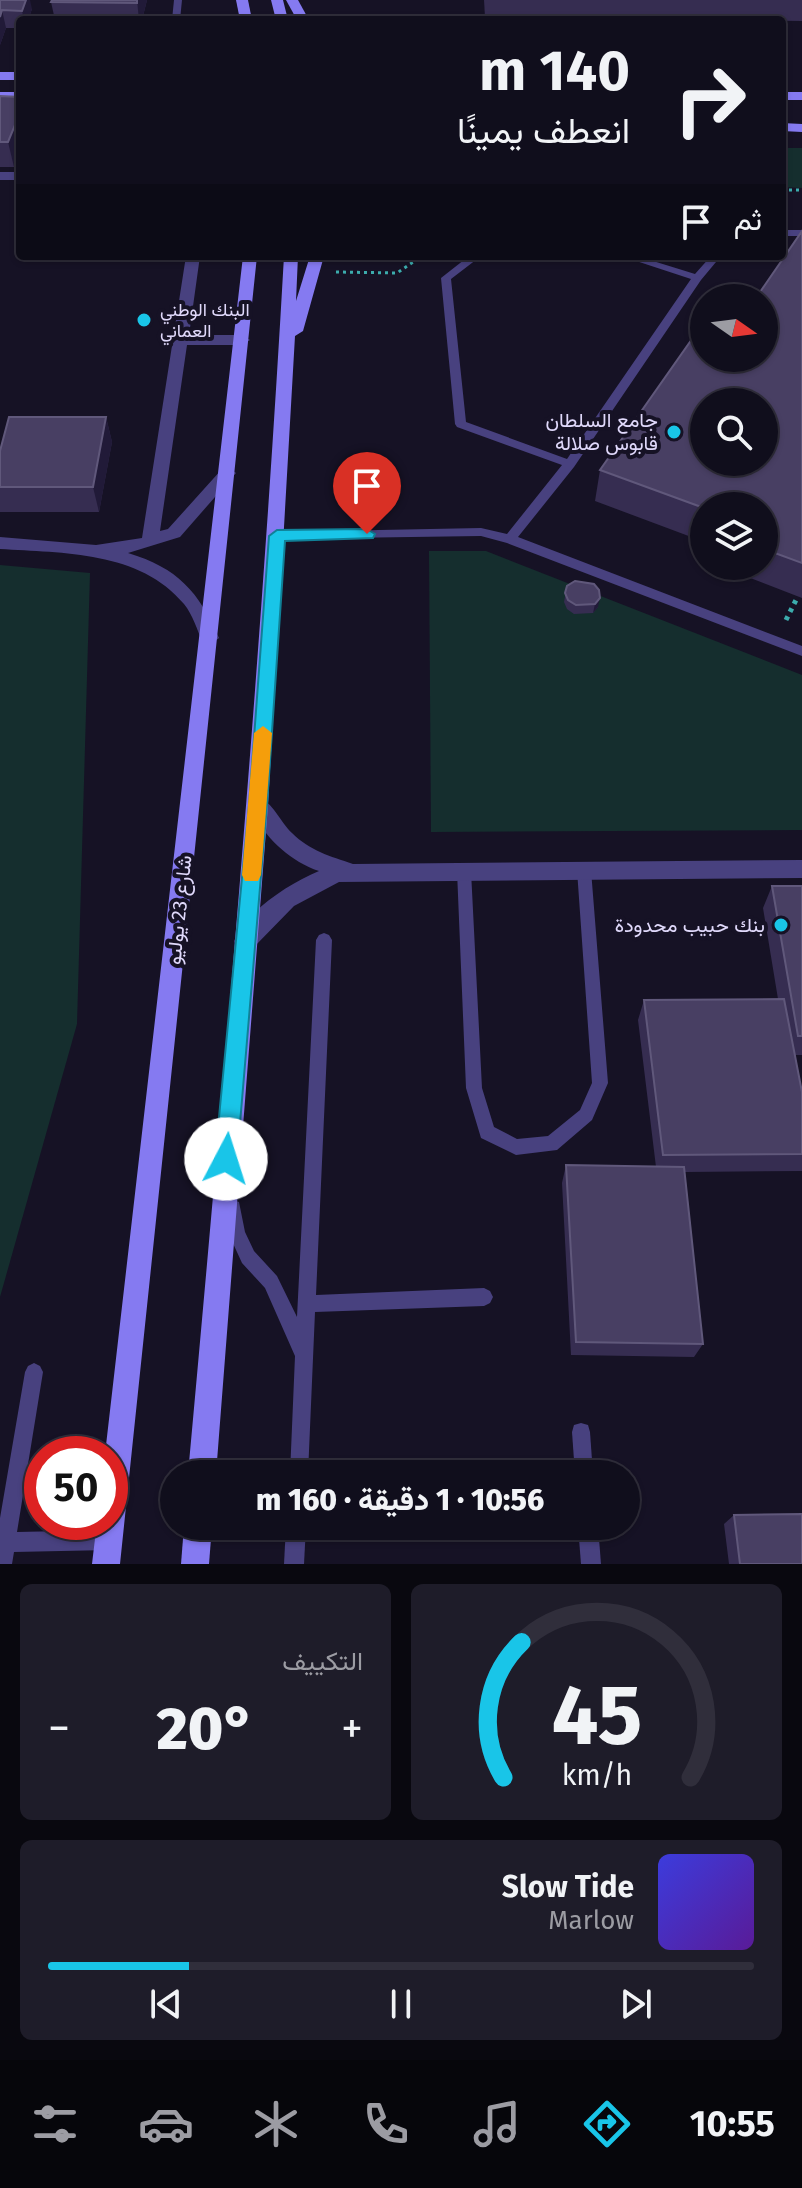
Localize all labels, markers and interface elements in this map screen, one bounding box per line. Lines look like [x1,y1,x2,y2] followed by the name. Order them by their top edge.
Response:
[479,38,630,105] text: 140 m
[658,48,762,152] icon: right
[457,109,630,153] text: انعطف يمينًا
[674,200,718,244] icon: arrive
[734,202,762,238] text: ثم
[690,284,778,372] north arrow
[690,284,778,580] map controls
[160,299,250,346] place label: البنك الوطني العماني
[135,311,153,329] marker: البنك الوطني العماني
[690,388,778,476] button: search
[545,408,658,456] place label: جامع السلطان قابوس صلالة
[665,423,683,441] marker: جامع السلطان قابوس صلالة
[333,452,401,534] pin
[345,464,389,508] icon: arrive
[690,492,778,580] button: layers
[161,854,199,966] street label: شارع 23 يوليو
[615,913,765,938] place label: بنك حبيب محدودة
[772,916,790,934] marker: بنك حبيب محدودة
[184,1117,268,1201] position arrow
[24,1436,128,1540] speed limit sign: 50
[256,1482,544,1518] text: 10:56 · 1 دقيقة · 160 m
[282,1646,363,1677] text: التكييف
[551,1666,642,1766] text: 45
[156,1693,255,1765] text: 20°
[48,1702,70,1755] text: −
[341,1702,363,1755] text: +
[561,1758,632,1793] text: km/h
[502,1869,634,1905] text: Slow Tide
[548,1905,634,1936] text: Marlow
[144,1982,188,2026] icon: previous
[379,1982,423,2026] icon: pause
[614,1982,658,2026] icon: next
[27,2096,83,2152] icon: filters
[138,2096,194,2152] icon: car
[248,2096,304,2152] icon: climate
[358,2096,414,2152] icon: phone
[469,2096,525,2152] icon: music
[579,2096,635,2152] icon: directions
[690,2102,775,2146] text: 10:55

